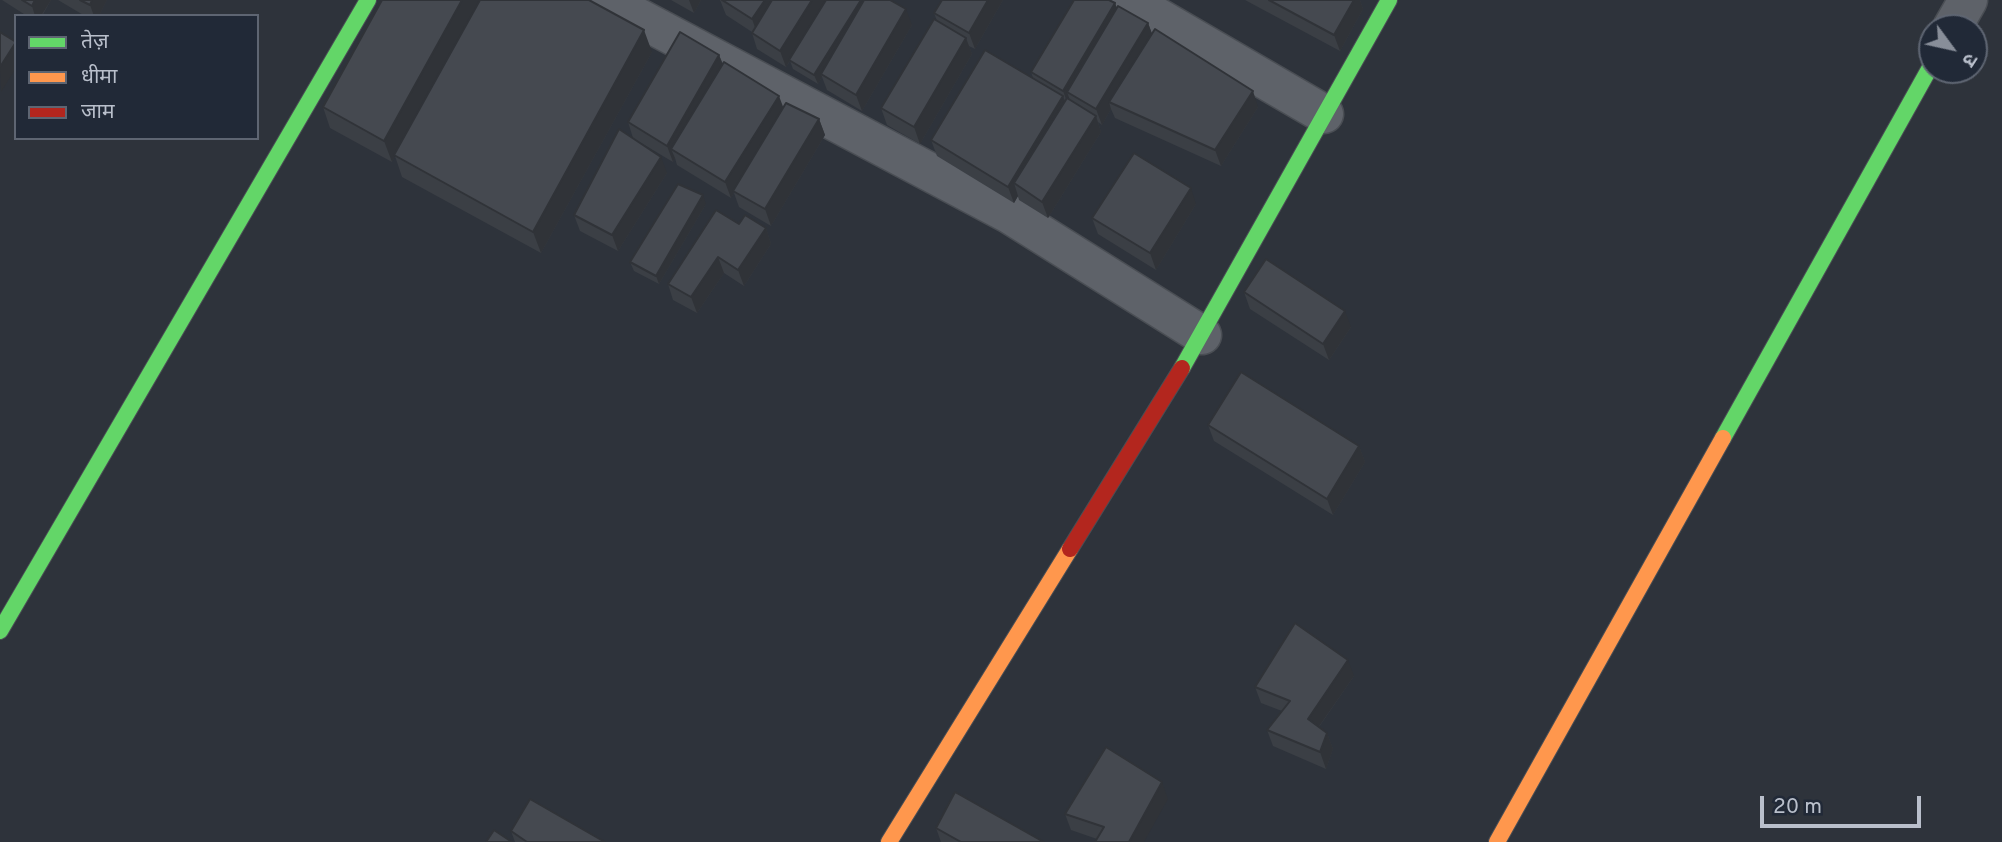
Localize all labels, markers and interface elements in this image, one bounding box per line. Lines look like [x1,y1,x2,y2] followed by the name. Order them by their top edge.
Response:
[14,14,259,140] legend
[1918,14,1988,84] north arrow
[81,29,109,56] text: तेज़
[1956,48,1982,71] text: उ
[81,64,117,91] text: धीमा
[81,99,115,126] text: जाम
[1764,782,1925,826] scale bar
[1773,794,1822,821] text: 20 m

